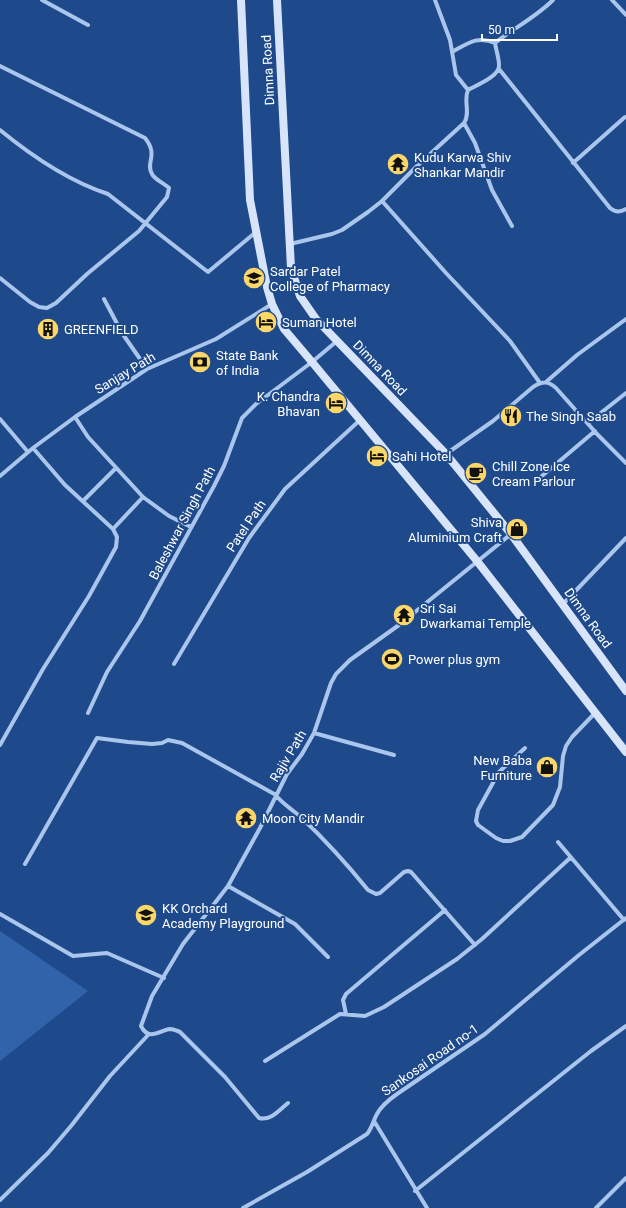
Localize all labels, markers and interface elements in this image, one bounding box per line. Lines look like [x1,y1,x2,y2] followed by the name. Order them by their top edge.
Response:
[482,16,557,42] scale bar
[488,23,515,37] text: 50 m
[259,34,277,106] street label: Dimna Road
[414,150,512,180] place label: Kudu Karwa Shiv Shankar Mandir
[385,151,411,177] temple icon: Kudu Karwa Shiv Shankar Mandir
[270,264,390,294] place label: Sardar Patel College of Pharmacy
[241,265,267,291] school or university icon: Sardar Patel College of Pharmacy
[253,309,279,335] hotel icon: Suman Hotel
[282,315,357,330] place label: Suman Hotel
[35,316,61,342] building icon: GREENFIELD
[64,322,139,337] place label: GREENFIELD
[350,337,410,399] street label: Dimna Road
[216,348,279,378] place label: State Bank of India
[92,349,158,397] street label: Sanjay Path
[187,349,213,375] bank icon: State Bank of India
[257,389,320,419] place label: K. Chandra Bhavan
[323,390,349,416] hotel icon: K. Chandra Bhavan
[498,403,524,429] restaurant icon: The Singh Saab
[526,409,616,424] place label: The Singh Saab
[364,443,390,469] hotel icon: Sahi Hotel
[392,449,451,464] place label: Sahi Hotel
[492,459,576,489] place label: Chill Zone Ice Cream Parlour
[463,460,489,486] cafe icon: Chill Zone Ice Cream Parlour
[146,464,218,582] street label: Baleshwar Singh Path
[223,497,269,555] street label: Patel Path
[408,515,502,545] place label: Shiva Aluminium Craft
[504,516,530,542] shop icon: Shiva Aluminium Craft
[561,585,615,651] street label: Dimna Road
[420,601,531,631] place label: Sri Sai Dwarkamai Temple
[391,602,417,628] temple icon: Sri Sai Dwarkamai Temple
[379,646,405,672] sports icon: Power plus gym
[408,652,500,667] place label: Power plus gym
[267,727,309,785] street label: Rajiv Path
[473,753,532,783] place label: New Baba Furniture
[534,754,560,780] shop icon: New Baba Furniture
[233,805,259,831] temple icon: Moon City Mandir
[262,811,365,826] place label: Moon City Mandir
[162,901,284,931] place label: KK Orchard Academy Playground
[133,902,159,928] school or university icon: KK Orchard Academy Playground
[379,1021,481,1099] street label: Sankosai Road no-1

